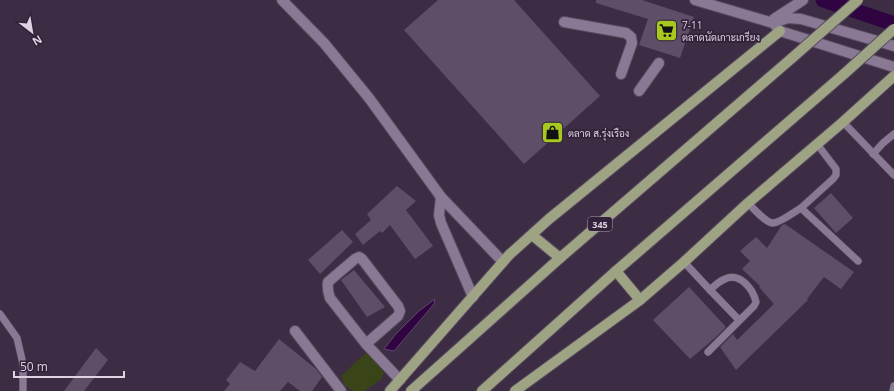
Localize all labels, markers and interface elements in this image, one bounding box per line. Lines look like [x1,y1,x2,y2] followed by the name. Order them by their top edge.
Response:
[12,12,52,52] north arrow
[653,18,679,44] supermarket icon: 7-11 ตลาดนัดเกาะเกรียง
[682,18,760,44] place label: 7-11 ตลาดนัดเกาะเกรียง
[30,32,45,50] text: N
[540,120,566,146] shop icon: ตลาด ส.รุ่งเรือง
[568,126,629,141] place label: ตลาด ส.รุ่งเรือง
[588,217,612,231] road number: 345
[14,353,124,379] scale bar
[20,358,48,375] text: 50 m

